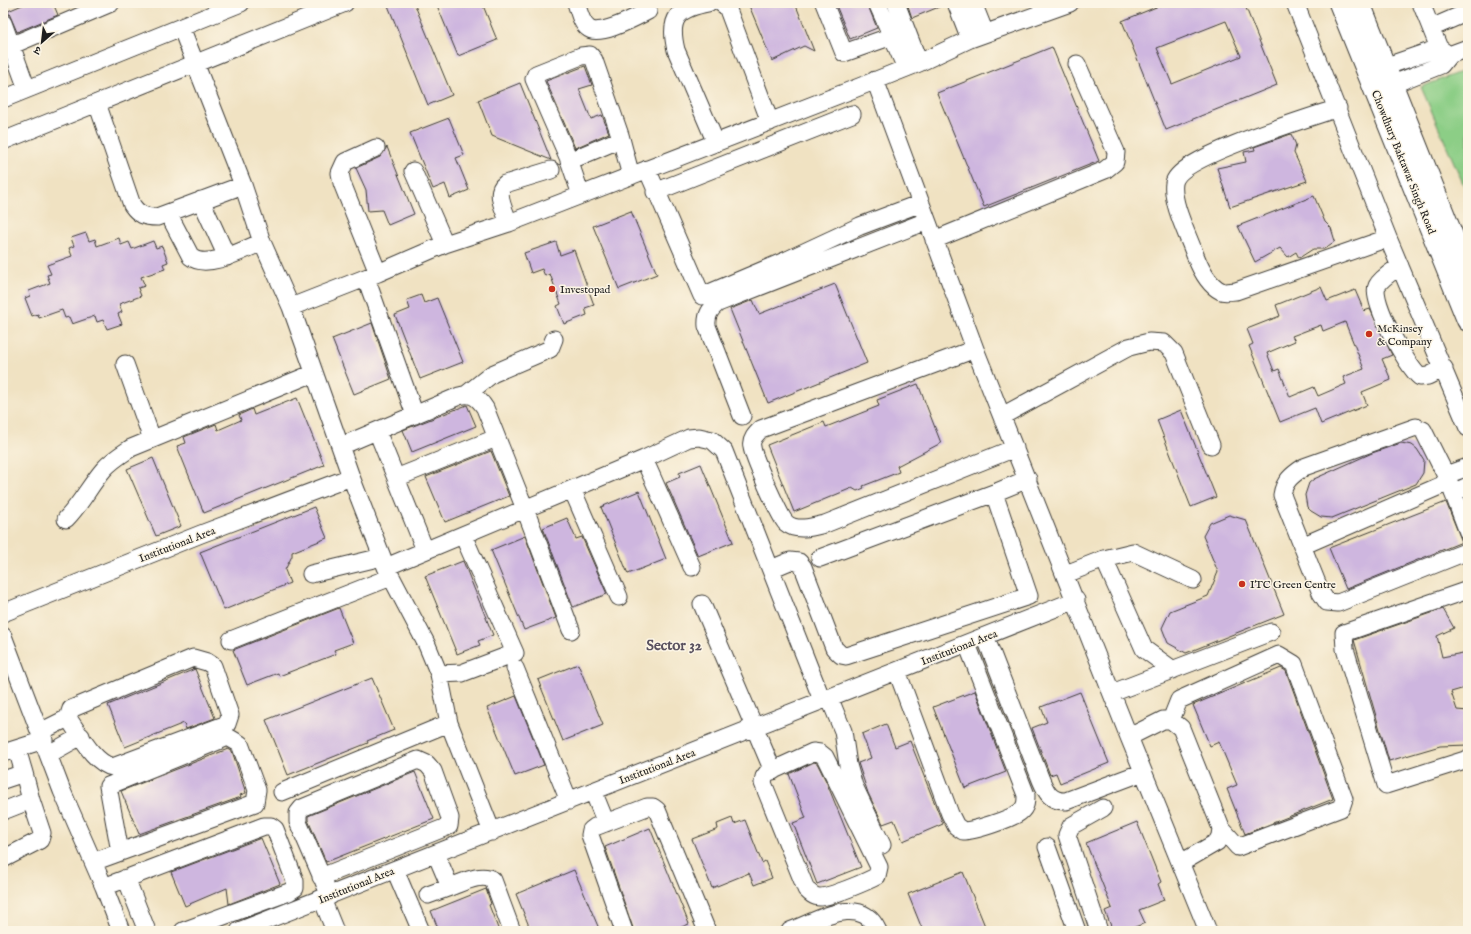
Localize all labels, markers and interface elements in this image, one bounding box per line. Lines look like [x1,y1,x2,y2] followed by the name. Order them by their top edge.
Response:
[22,22,62,62] north arrow
[31,42,44,58] text: उ
[1368,88,1438,237] street label: Chowdhury Baktawar Singh Road
[560,283,611,297] place label: Investopad
[547,284,557,294] marker: Investopad
[1377,322,1432,349] place label: McKinsey & Company
[1364,329,1374,339] marker: McKinsey & Company
[137,524,218,566] street label: Institutional Area
[1250,578,1336,592] place label: ITC Green Centre
[1237,579,1247,589] marker: ITC Green Centre
[919,627,1000,669] street label: Institutional Area
[646,636,702,655] district label: Sector 32
[617,746,698,788] street label: Institutional Area
[316,864,397,907] street label: Institutional Area

